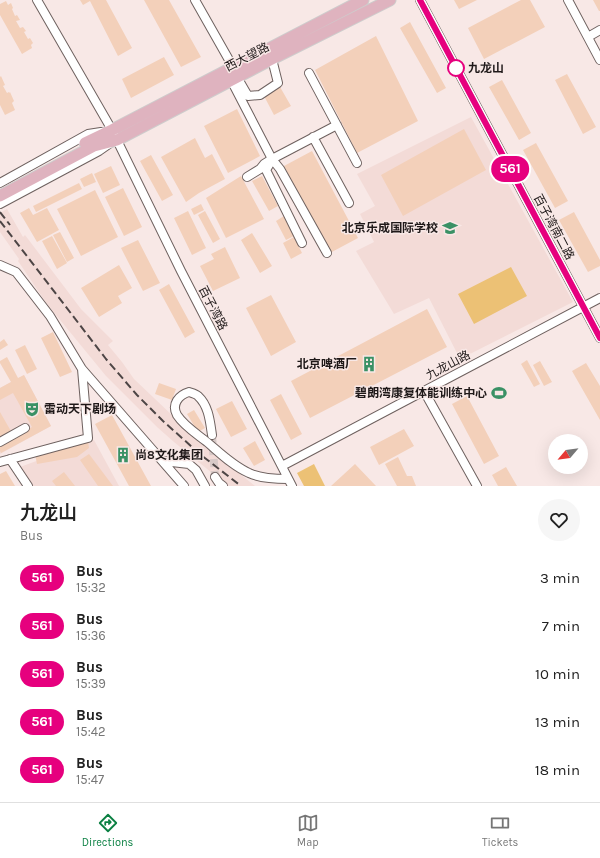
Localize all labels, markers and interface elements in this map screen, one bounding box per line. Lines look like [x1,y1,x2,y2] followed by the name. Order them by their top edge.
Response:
[222,40,272,74] street label: 西大望路
[447,59,465,77] marker: 九龙山
[468,61,504,75] place label: 九龙山
[487,156,533,182] line badge: 561
[499,160,521,177] text: 561
[531,192,577,262] street label: 百子湾南二路
[441,219,459,237] school or university icon: 北京乐成国际学校
[342,221,438,235] place label: 北京乐成国际学校
[196,283,230,333] street label: 百子湾路
[424,348,472,382] street label: 九龙山路
[360,355,378,373] building icon: 北京啤酒厂
[297,357,357,371] place label: 北京啤酒厂
[490,384,508,402] sports icon: 碧朗湾康复体能训练中心
[355,386,487,400] place label: 碧朗湾康复体能训练中心
[23,400,41,418] theatre icon: 雷动天下剧场
[44,402,116,416] place label: 雷动天下剧场
[548,434,588,474] north arrow
[548,434,588,474] map controls
[114,446,132,464] building icon: 尚8文化集团
[135,448,203,462] place label: 尚8文化集团
[538,499,580,541] button: heart
[20,502,77,524] text: 九龙山
[20,528,43,543] text: Bus
[76,562,103,580] text: Bus
[31,569,53,586] text: 561
[540,569,580,587] text: 3 min
[76,580,106,595] text: 15:32
[76,610,103,628] text: Bus
[31,617,53,634] text: 561
[542,617,580,635] text: 7 min
[76,628,106,643] text: 15:36
[76,658,103,676] text: Bus
[31,665,53,682] text: 561
[535,665,580,683] text: 10 min
[76,676,106,691] text: 15:39
[76,706,103,724] text: Bus
[31,713,53,730] text: 561
[535,713,580,731] text: 13 min
[76,724,105,739] text: 15:42
[76,754,103,772] text: Bus
[31,761,53,778] text: 561
[535,761,580,779] text: 18 min
[76,772,104,787] text: 15:47
[82,812,133,849] tab: Directions
[297,812,319,849] tab: Map
[482,812,518,849] tab: Tickets

